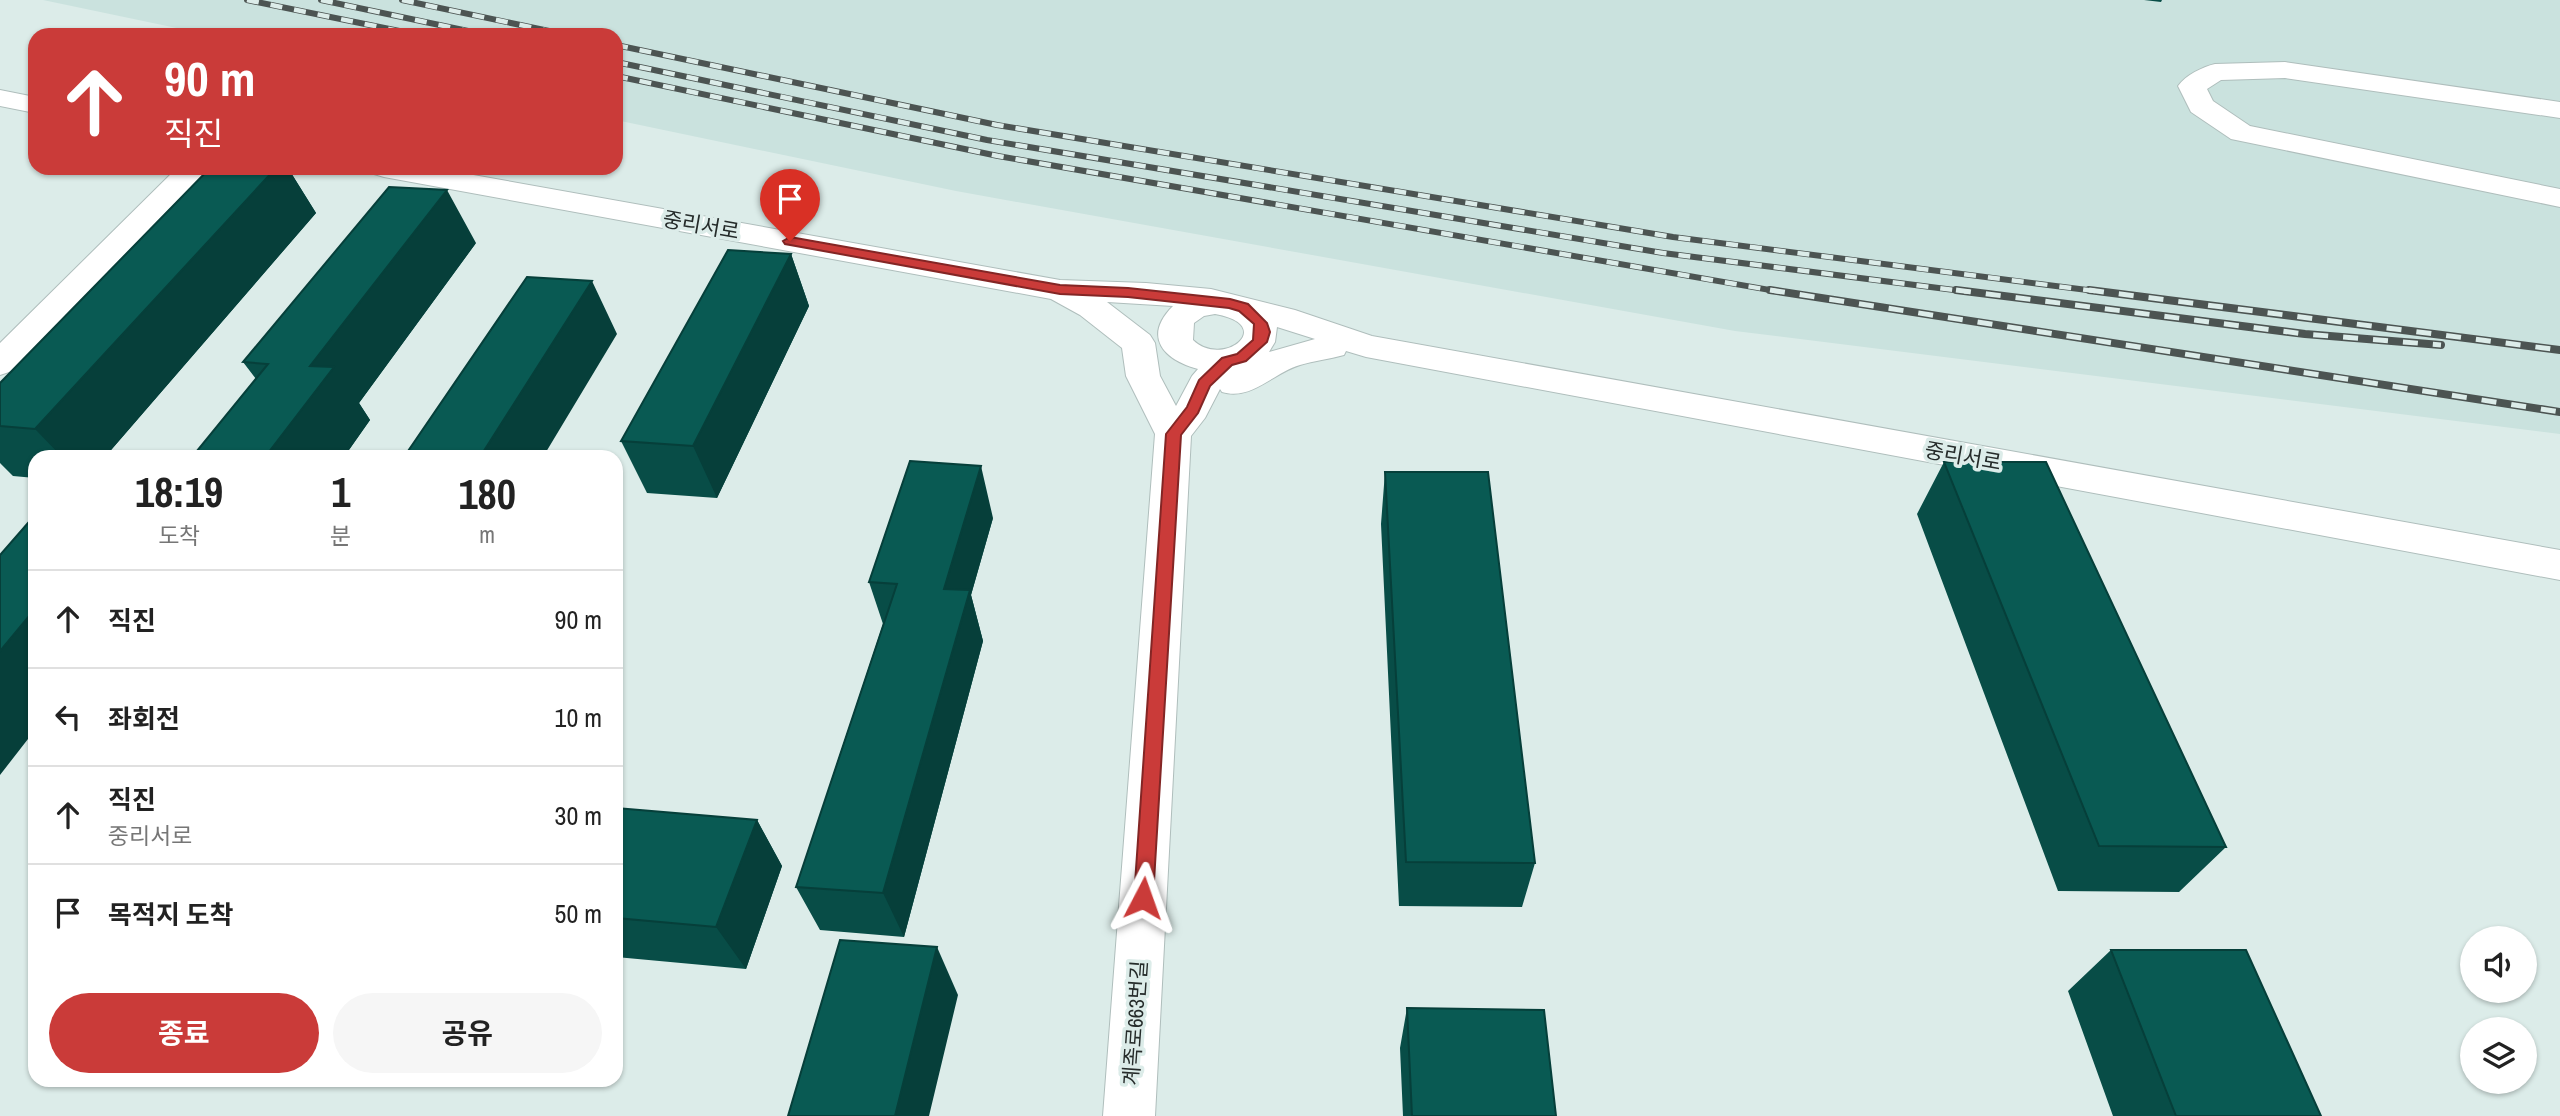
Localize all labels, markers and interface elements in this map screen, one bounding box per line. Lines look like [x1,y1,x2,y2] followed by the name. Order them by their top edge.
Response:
[164,45,256,111] text: 90 m
[49,56,140,147] icon: ahead
[164,112,223,155] text: 직진
[760,169,820,241] pin
[771,180,809,218] icon: arrive
[660,204,742,246] street label: 중리서로
[1922,435,2004,477] street label: 중리서로
[135,464,223,520] text: 18:19
[331,464,350,520] text: 1
[458,466,516,522] text: 180
[479,519,495,550] text: m
[158,520,200,551] text: 도착
[330,520,351,551] text: 분
[49,600,87,638] icon: ahead
[555,602,602,637] text: 90 m
[108,603,156,638] text: 직진
[49,698,87,736] icon: left
[555,700,602,735] text: 10 m
[108,701,180,736] text: 좌회전
[108,782,156,817] text: 직진
[49,796,87,834] icon: ahead
[555,798,602,833] text: 30 m
[108,820,193,851] text: 중리서로
[1106,861,1180,935] position arrow
[49,894,87,932] icon: arrive
[555,896,602,931] text: 50 m
[108,897,234,932] text: 목적지 도착
[2460,926,2537,1094] map controls
[2460,926,2537,1003] button: sound
[1116,959,1154,1087] street label: 계족로663번길
[49,993,319,1073] button: 종료
[333,993,602,1073] button: 공유
[2460,1017,2537,1094] button: layers

